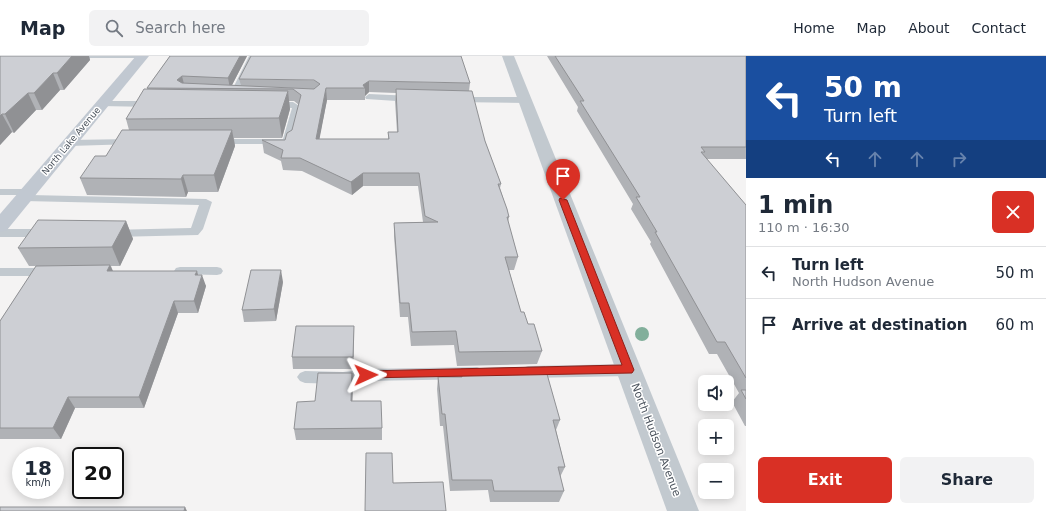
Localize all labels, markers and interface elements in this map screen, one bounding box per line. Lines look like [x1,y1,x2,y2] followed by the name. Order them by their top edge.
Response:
[89,10,369,46] search box
[20,17,65,39] text: Map
[103,17,125,39] icon: search
[135,19,225,37] text: Search here
[793,20,835,36] text: Home
[857,20,886,36] text: Map
[908,20,950,36] text: About
[972,20,1026,36] text: Contact
[824,71,902,104] text: 50 m
[758,72,810,124] icon: left
[40,105,103,177] street label: North Lake Avenue
[824,105,897,126] text: Turn left
[822,148,844,170] icon: left
[864,148,886,170] icon: ahead
[906,148,928,170] icon: ahead
[948,148,970,170] icon: right
[546,159,580,200] pin
[552,165,574,187] icon: arrive
[758,191,833,219] text: 1 min
[992,191,1034,233] button: close
[758,220,849,235] text: 110 m · 16:30
[792,256,864,274] text: Turn left
[758,262,780,284] icon: left
[996,264,1034,282] text: 50 m
[792,274,934,289] text: North Hudson Avenue
[758,314,780,336] icon: arrive
[792,316,967,334] text: Arrive at destination
[996,316,1034,334] text: 60 m
[345,354,387,396] position arrow
[698,375,734,499] map controls
[698,375,734,411] button: sound
[628,382,684,499] street label: North Hudson Avenue
[698,419,734,455] button: +
[72,447,124,499] speed limit sign: 20
[24,456,52,480] text: 18
[758,457,892,503] button: Exit
[900,457,1034,503] button: Share
[698,463,734,499] button: −
[25,477,51,488] text: km/h

